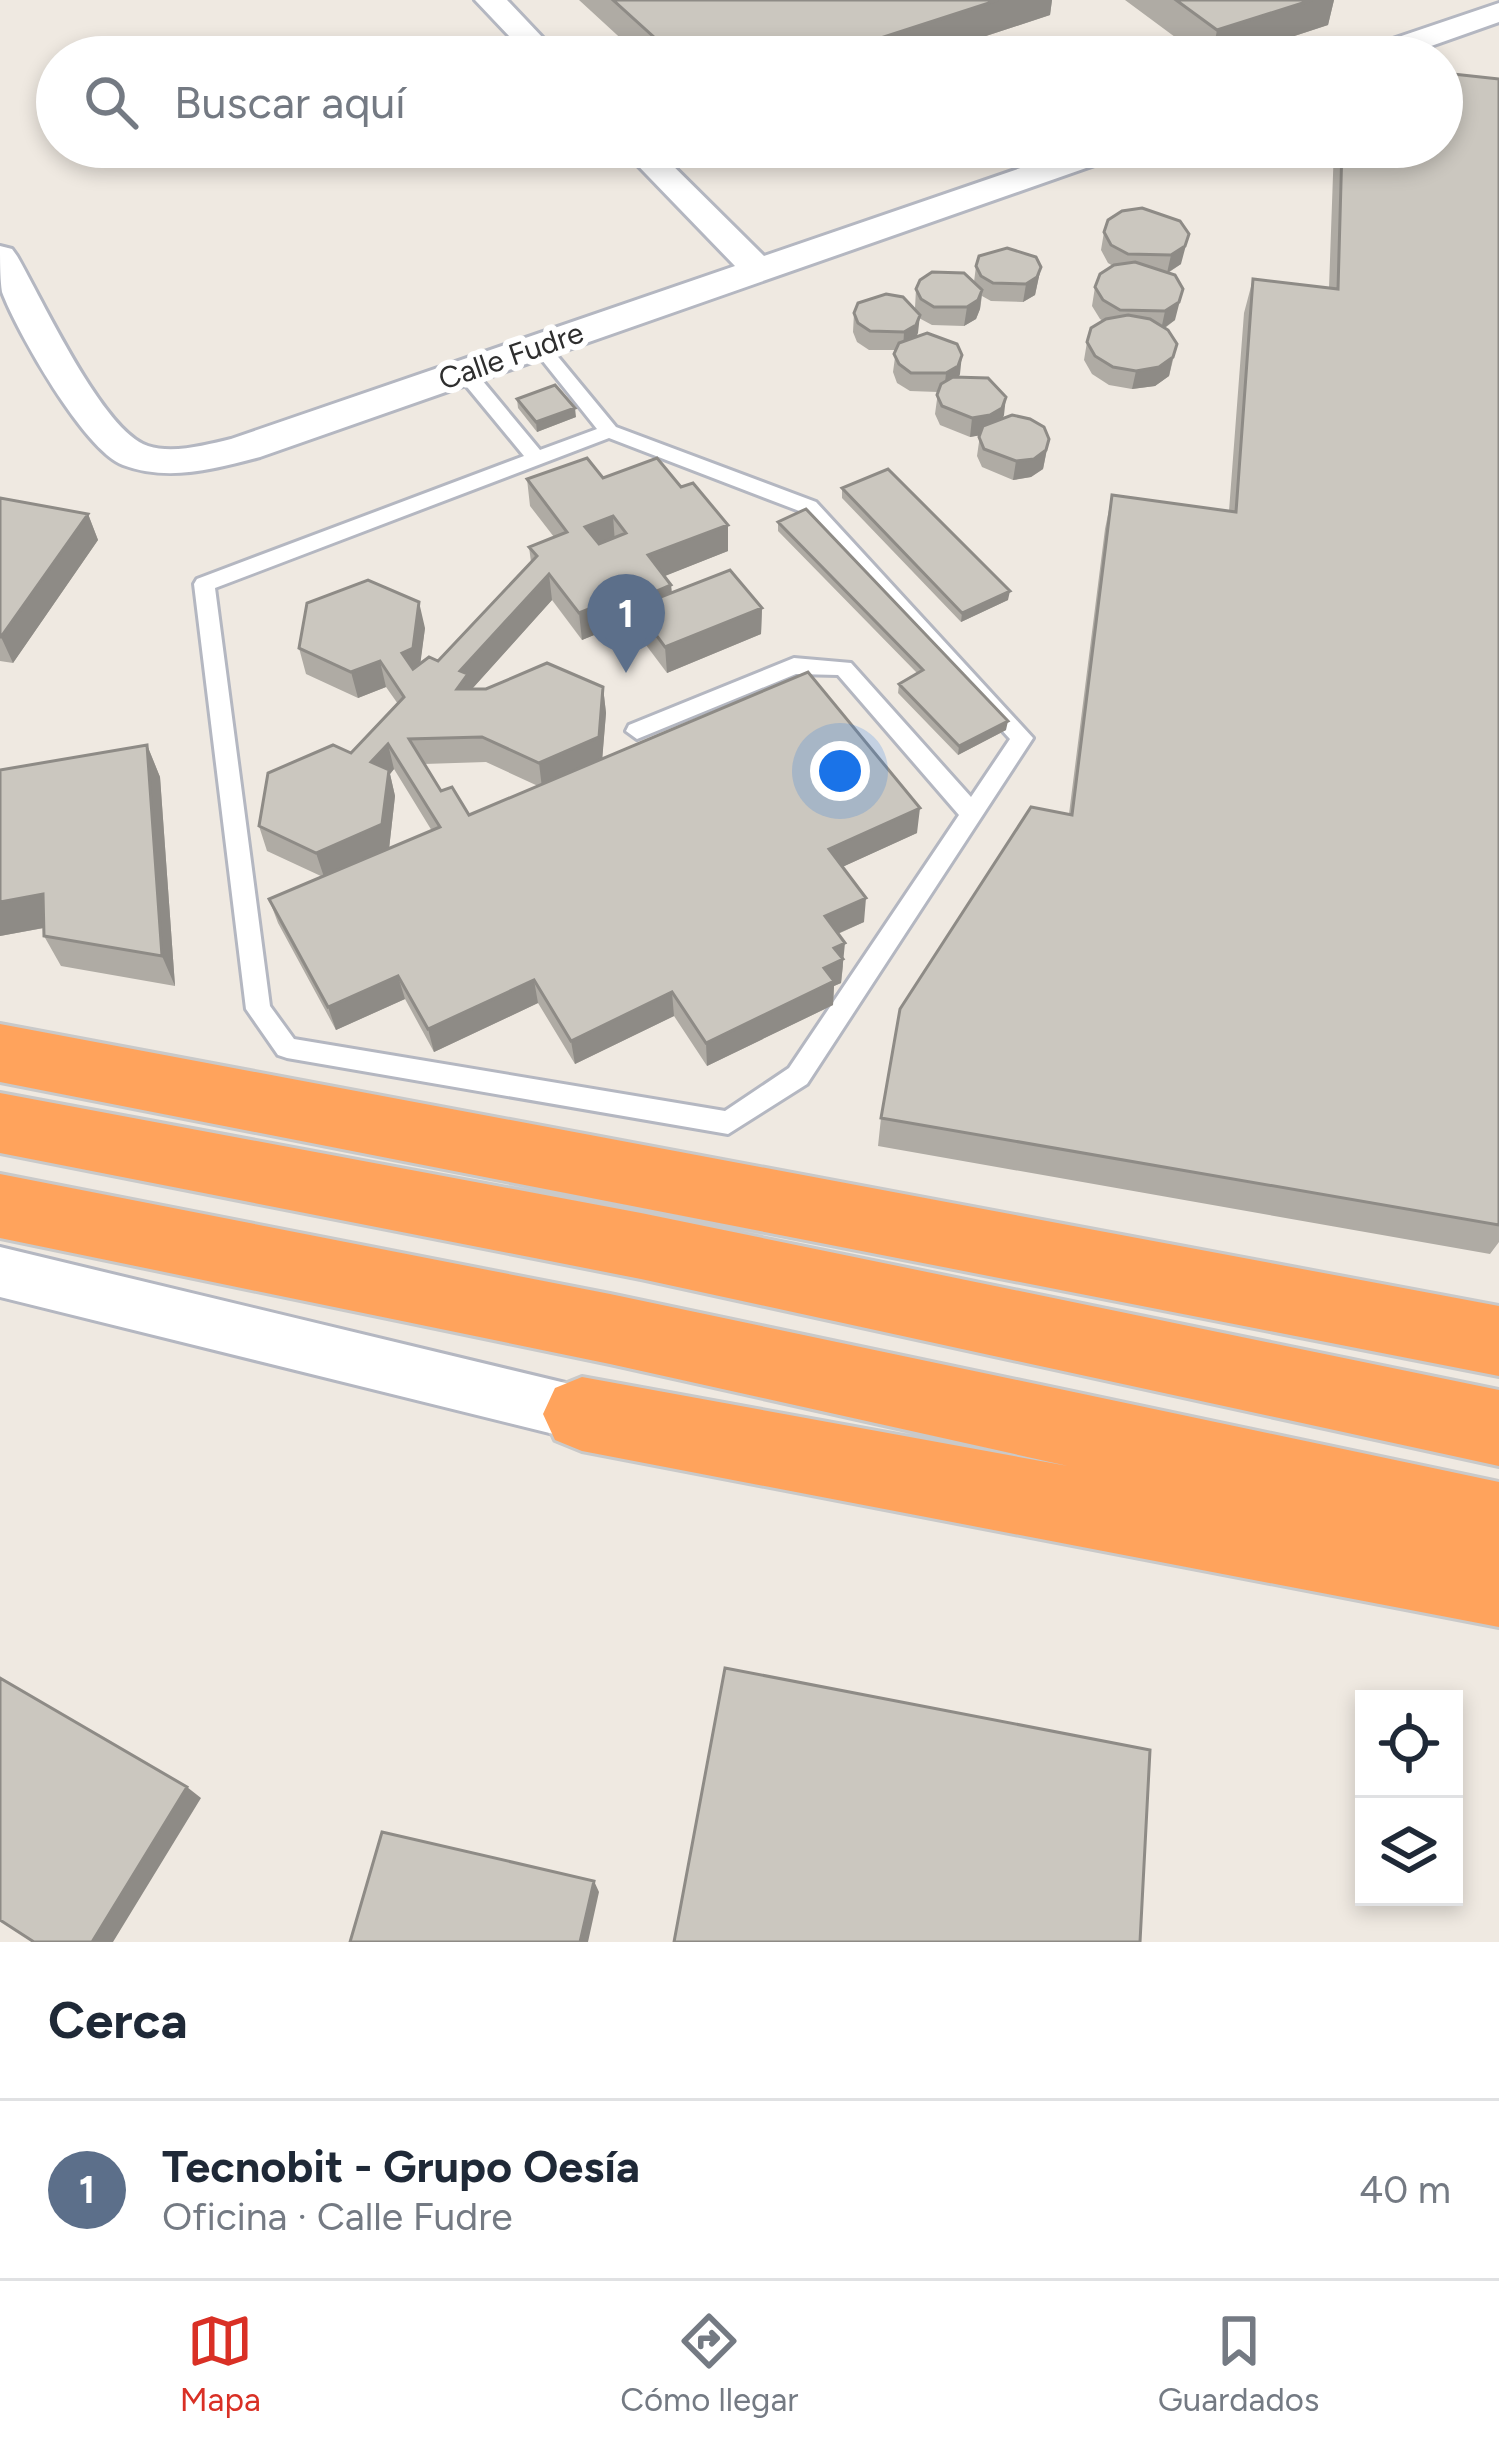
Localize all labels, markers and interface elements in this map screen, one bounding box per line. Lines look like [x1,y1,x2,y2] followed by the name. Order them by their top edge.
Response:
[36,36,1463,168] search box
[78,69,144,135] icon: search
[174,75,406,129] text: Buscar aquí
[434,313,588,398] street label: Calle Fudre
[587,574,665,673] pin: 1
[810,741,870,801] your location
[1355,1690,1463,1906] map controls
[1355,1690,1463,1798] button: locate
[1355,1798,1463,1906] button: layers
[48,1990,188,2051] text: Cerca
[162,2139,640,2193] text: Tecnobit - Grupo Oesía
[79,2166,95,2213] text: 1
[1359,2166,1451,2213] text: 40 m
[162,2193,513,2240] text: Oficina · Calle Fudre
[180,2308,261,2419] tab: Mapa
[620,2308,798,2419] tab: Cómo llegar
[1158,2308,1319,2419] tab: Guardados

